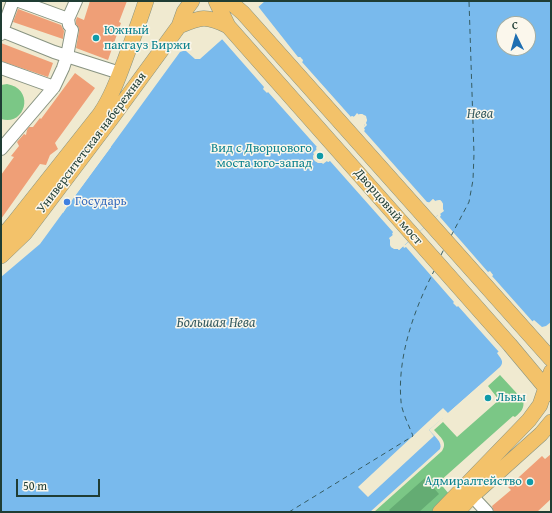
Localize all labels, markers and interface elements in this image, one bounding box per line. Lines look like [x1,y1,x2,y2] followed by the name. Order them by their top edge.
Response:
[496,16,536,56] north arrow
[511,17,519,33] text: С
[104,23,191,54] place label: Южный пакгауз Биржи
[91,33,101,43] marker: Южный пакгауз Биржи
[34,69,150,217] street label: Университетская набережная
[467,106,493,122] water label: Нева
[211,141,312,172] place label: Вид с Дворцового моста юго-запад
[315,151,325,161] marker: Вид с Дворцового моста юго-запад
[351,166,425,248] street label: Дворцовый мост
[75,194,127,210] place label: Государь
[62,197,72,207] marker: Государь
[177,315,255,331] water label: Большая Нева
[496,390,526,406] place label: Львы
[483,393,493,403] marker: Львы
[18,471,102,497] scale bar
[425,474,522,490] place label: Адмиралтейство
[23,477,47,494] text: 50 m
[525,477,535,487] marker: Адмиралтейство

